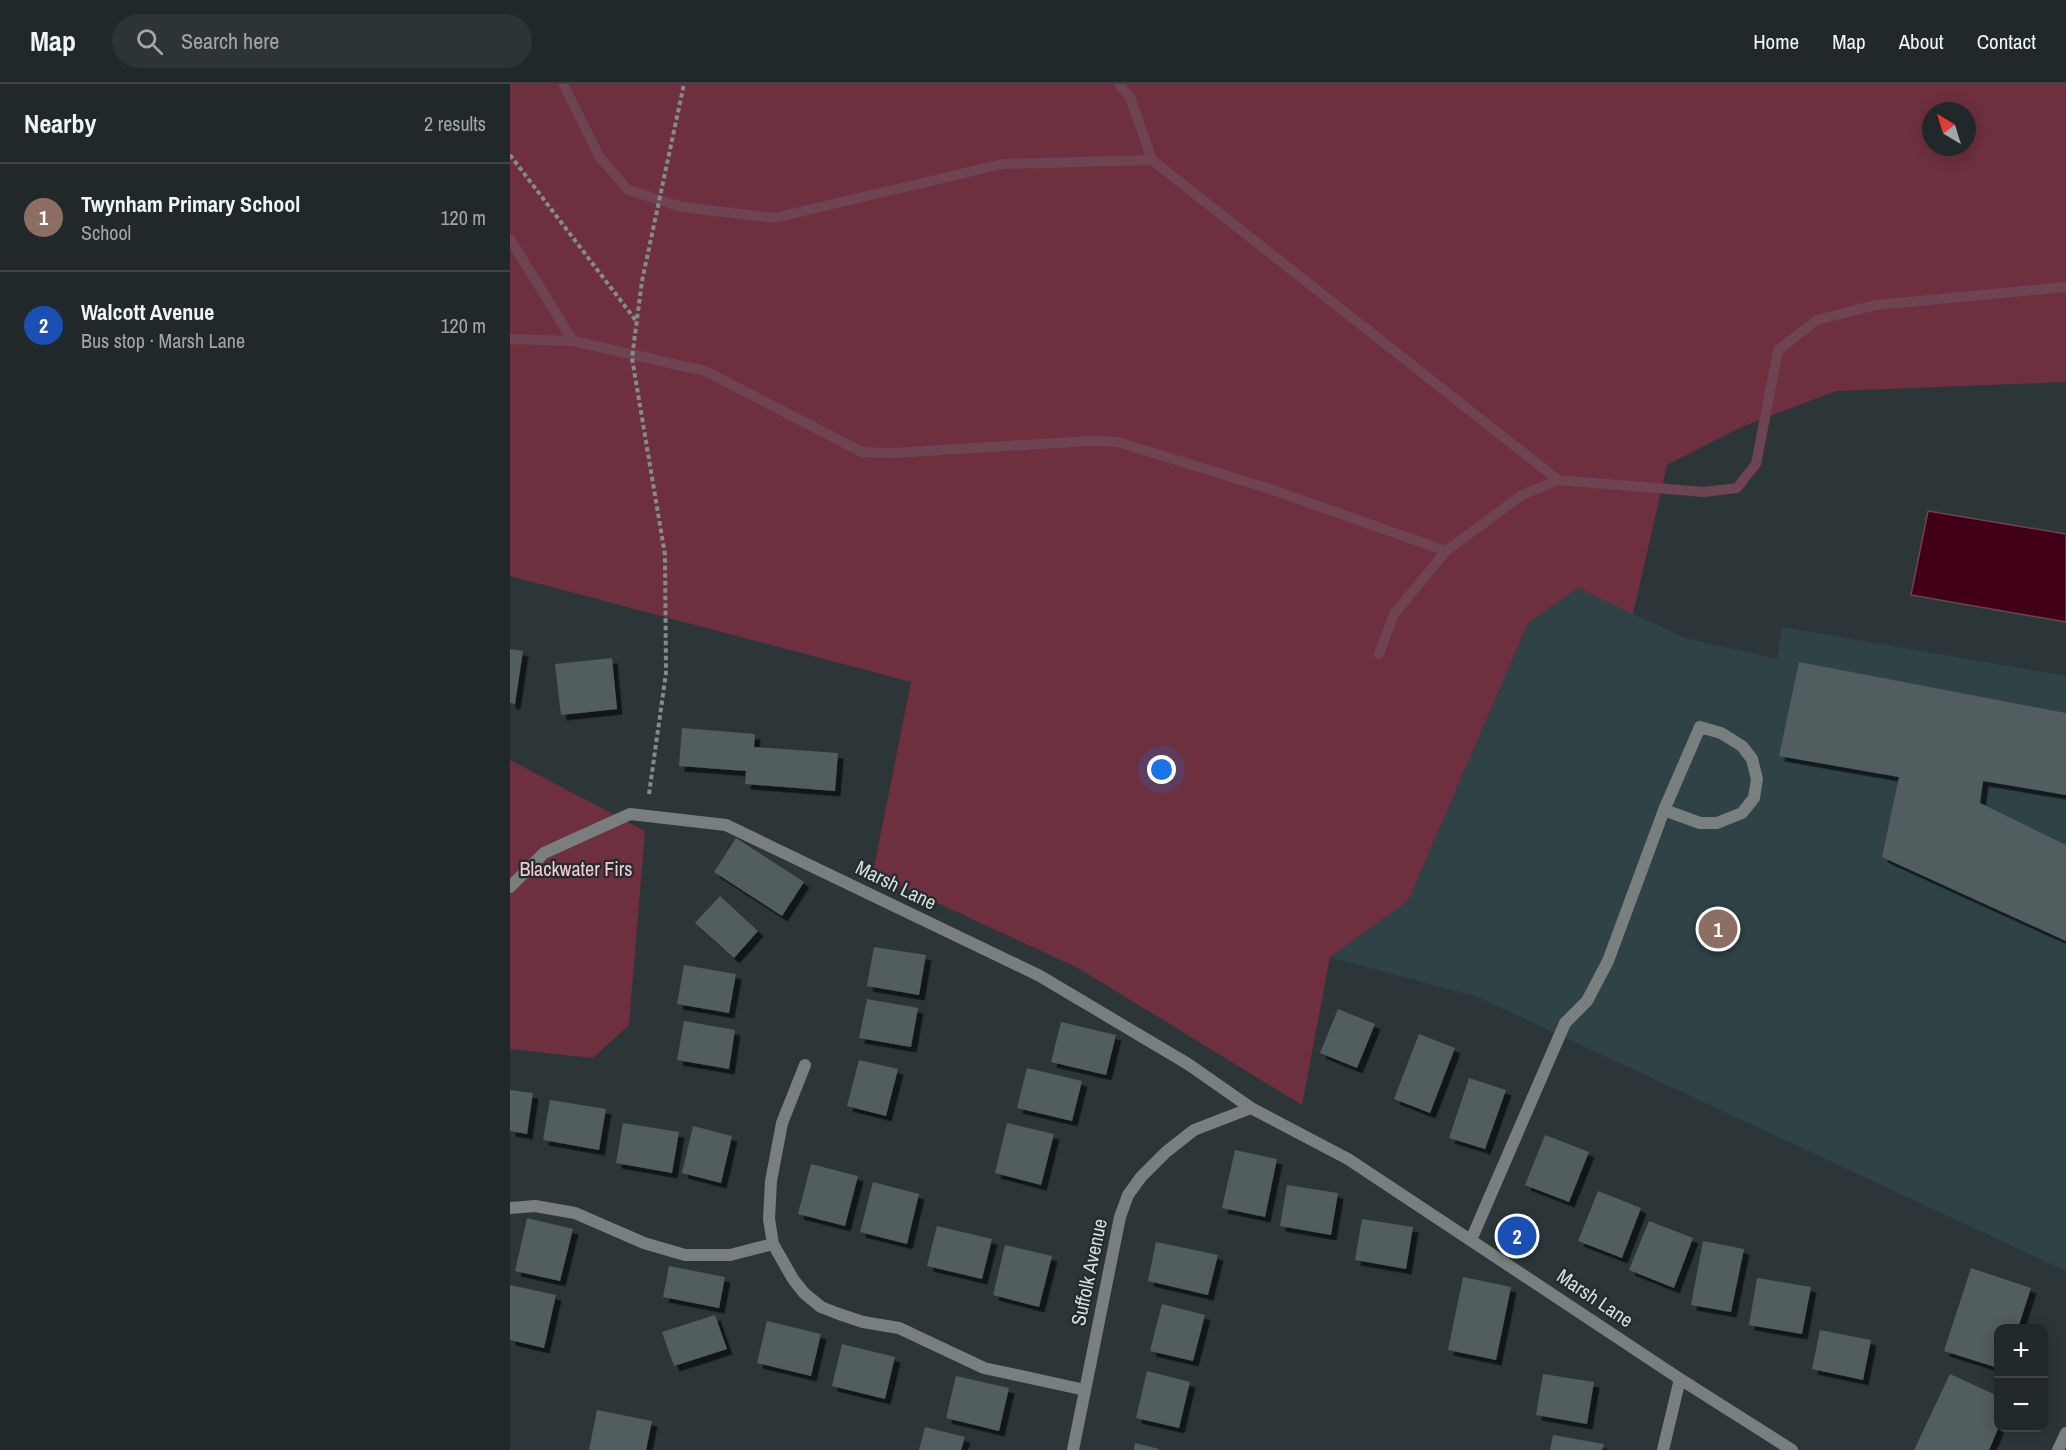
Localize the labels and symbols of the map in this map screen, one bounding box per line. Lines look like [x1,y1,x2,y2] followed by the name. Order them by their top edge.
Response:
[1922,102,1976,156] north arrow
[1147,755,1176,784] your location
[851,853,941,916] street label: Marsh Lane
[520,855,633,882] park label: Blackwater Firs
[1698,906,1738,952] pin: 1
[1498,1214,1536,1258] pin: 2
[1064,1216,1113,1328] street label: Suffolk Avenue
[1552,1262,1639,1333] street label: Marsh Lane

